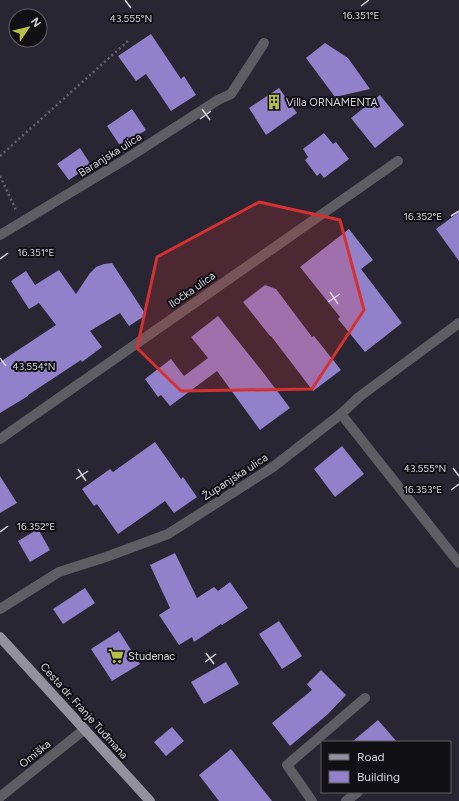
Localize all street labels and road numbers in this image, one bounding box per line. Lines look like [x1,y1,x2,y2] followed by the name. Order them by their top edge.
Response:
[76,130,144,180] street label: Baranjska ulica
[166,269,218,311] street label: Iločka ulica
[199,450,270,503] street label: Županjska ulica
[37,660,131,762] street label: Cesta dr. Franje Tuđmana
[17,737,53,771] street label: Omiška

